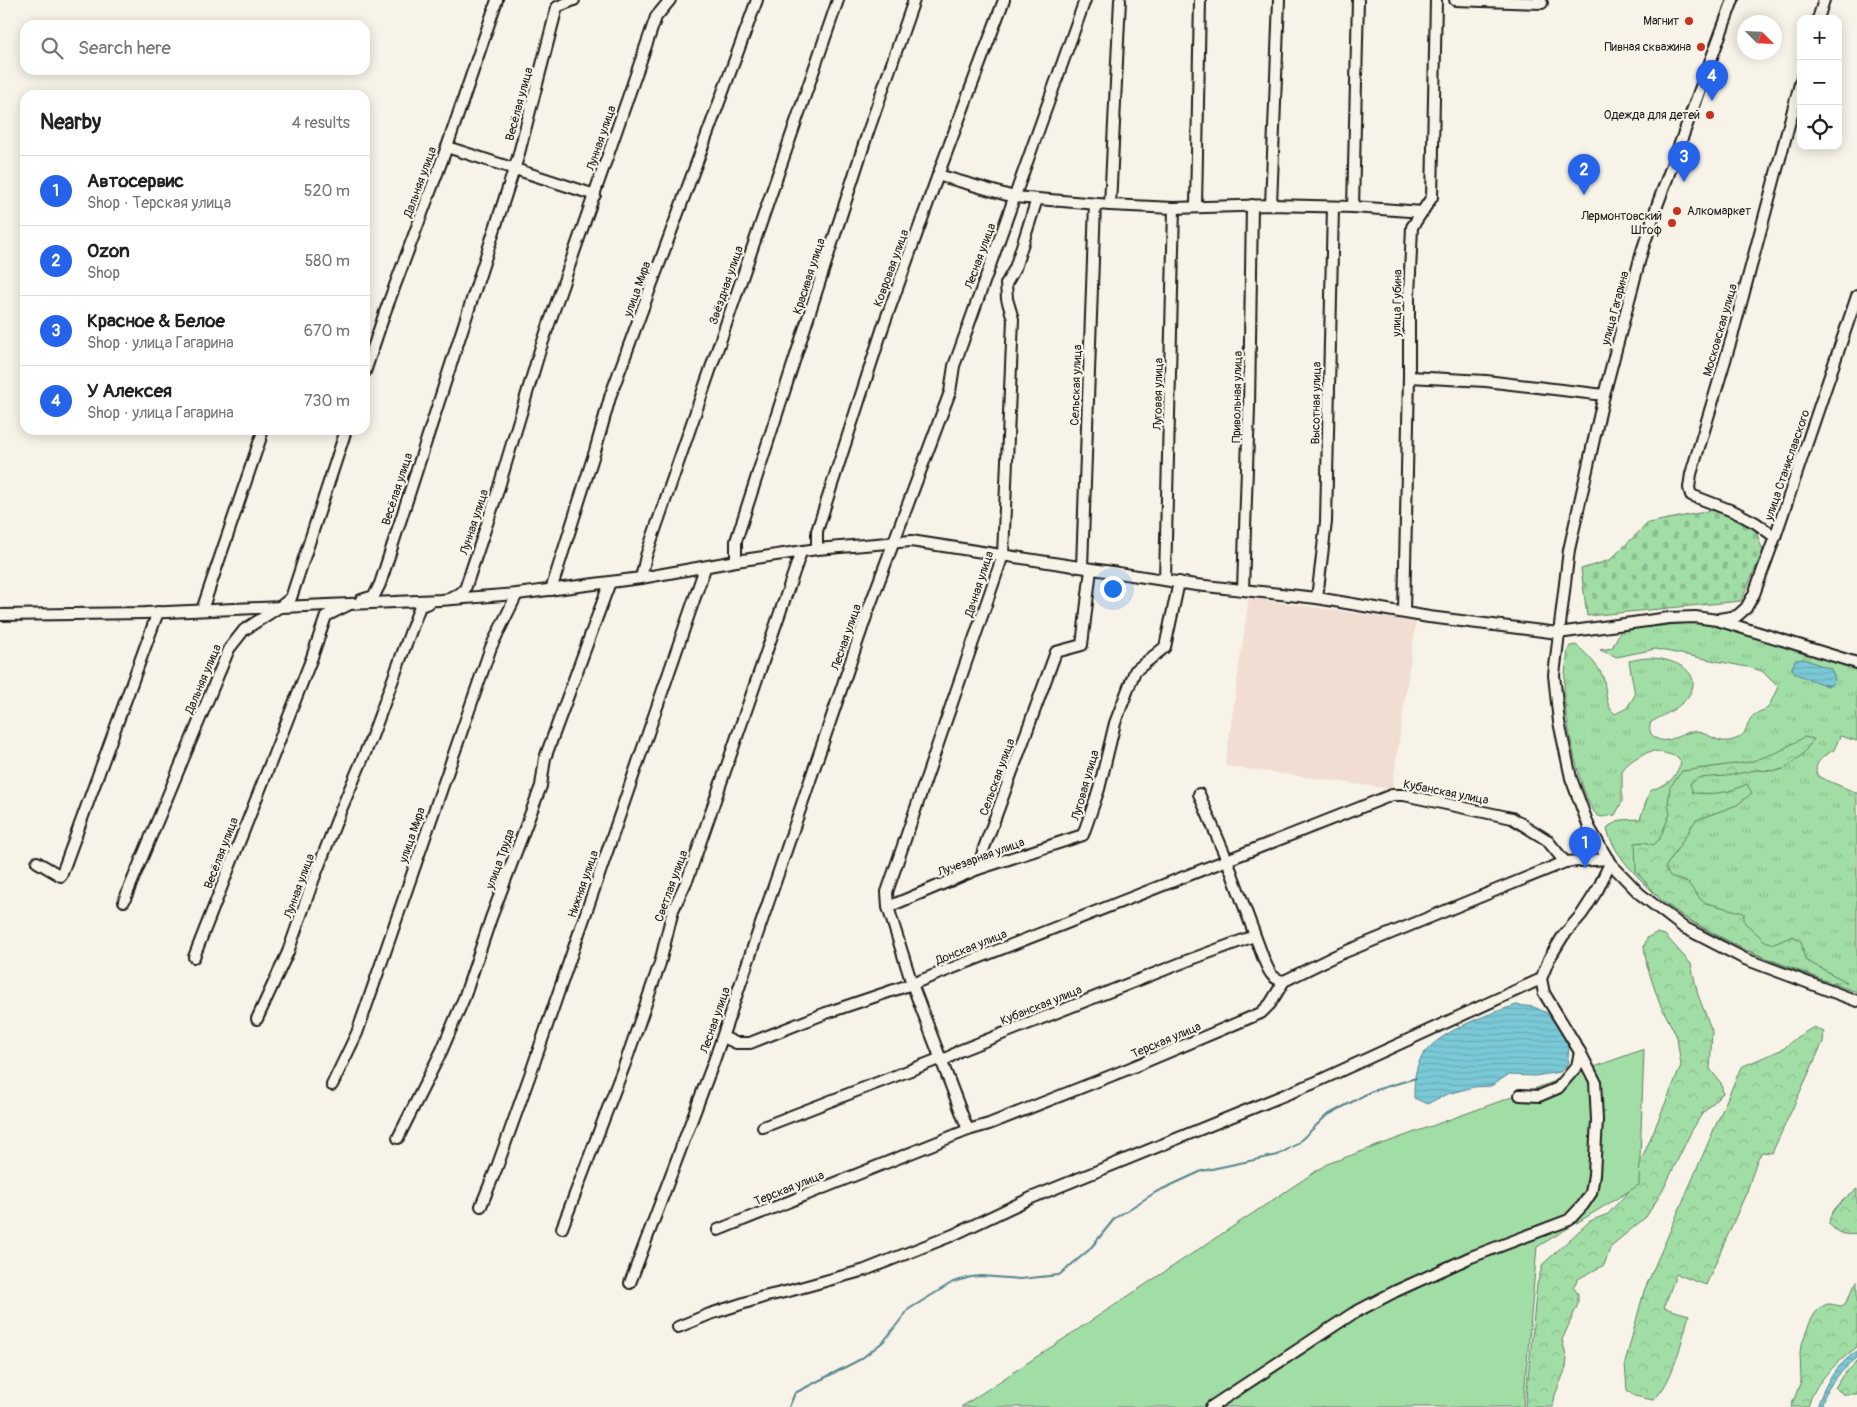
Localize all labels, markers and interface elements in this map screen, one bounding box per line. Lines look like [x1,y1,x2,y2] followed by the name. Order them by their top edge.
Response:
[1643,14,1679,29] place label: Магнит
[1683,15,1695,27] marker: Магнит
[1737,15,1782,60] north arrow
[1797,15,1842,150] map controls
[1797,15,1842,60] button: +
[20,20,370,75] search box
[38,34,66,62] icon: search
[78,36,171,60] text: Search here
[1604,40,1691,55] place label: Пивная скважина
[1695,41,1707,53] marker: Пивная скважина
[1696,60,1728,101] pin: 4
[1797,60,1842,105] button: −
[502,65,537,142] street label: Весёлая улица
[583,103,620,174] street label: Лунная улица
[1797,105,1842,150] button: locate
[1604,108,1700,123] place label: Одежда для детей
[40,109,101,136] text: Nearby
[1704,109,1716,121] marker: Одежда для детей
[292,113,350,133] text: 4 results
[1668,141,1700,182] pin: 3
[400,144,440,221] street label: Дальняя улица
[1568,154,1600,195] pin: 2
[87,169,184,193] text: Автосервис
[53,181,59,201] text: 1
[304,181,350,201] text: 520 m
[87,193,231,213] text: Shop · Терская улица
[1687,204,1751,219] place label: Алкомаркет
[1671,205,1683,217] marker: Алкомаркет
[1580,209,1662,238] place label: Лермонтовский Штоф
[1666,217,1678,229] marker: Лермонтовский Штоф
[961,221,999,292] street label: Лесная улица
[871,227,913,309] street label: Ковровая улица
[790,236,829,316] street label: Красивая улица
[87,239,130,263] text: Ozon
[706,243,747,326] street label: Звёздная улица
[52,251,60,271] text: 2
[305,251,350,271] text: 580 m
[620,259,655,320] street label: улица Мира
[87,263,120,283] text: Shop
[1389,269,1406,338] street label: улица Губина
[1598,269,1633,348] street label: улица Гагарина
[1700,282,1741,378] street label: Московская улица
[87,309,225,333] text: Красное & Белое
[52,321,60,341] text: 3
[304,321,350,341] text: 670 m
[87,333,234,353] text: Shop · улица Гагарина
[1068,344,1085,426] street label: Сельская улица
[1229,350,1246,443] street label: Привольная улица
[1150,357,1167,431] street label: Луговая улица
[1308,361,1325,445] street label: Высотная улица
[87,379,172,403] text: У Алексея
[51,391,61,411] text: 4
[304,391,350,411] text: 730 m
[87,403,234,423] text: Shop · улица Гагарина
[1761,407,1814,523] street label: улица Станиславского
[379,451,416,527] street label: Весёлая улица
[457,487,492,558] street label: Лунная улица
[961,549,997,620] street label: Дачная улица
[1100,576,1126,602] your location
[828,602,865,673] street label: Лесная улица
[182,642,225,717] street label: Дальняя улица
[977,736,1019,818] street label: Сельская улица
[1068,748,1103,823] street label: Луговая улица
[1402,777,1490,808] street label: Кубанская улица
[396,805,429,866] street label: улица Мира
[201,815,242,891] street label: Весёлая улица
[482,827,518,892] street label: улица Труда
[1569,827,1601,868] pin: 1
[935,835,1027,880] street label: Лучезарная улица
[565,848,602,920] street label: Нижняя улица
[652,848,692,924] street label: Светлая улица
[280,851,318,922] street label: Лунная улица
[932,926,1009,969] street label: Донская улица
[998,982,1084,1029] street label: Кубанская улица
[697,985,734,1056] street label: Лесная улица
[1129,1019,1204,1062] street label: Терская улица
[752,1167,827,1209] street label: Терская улица

